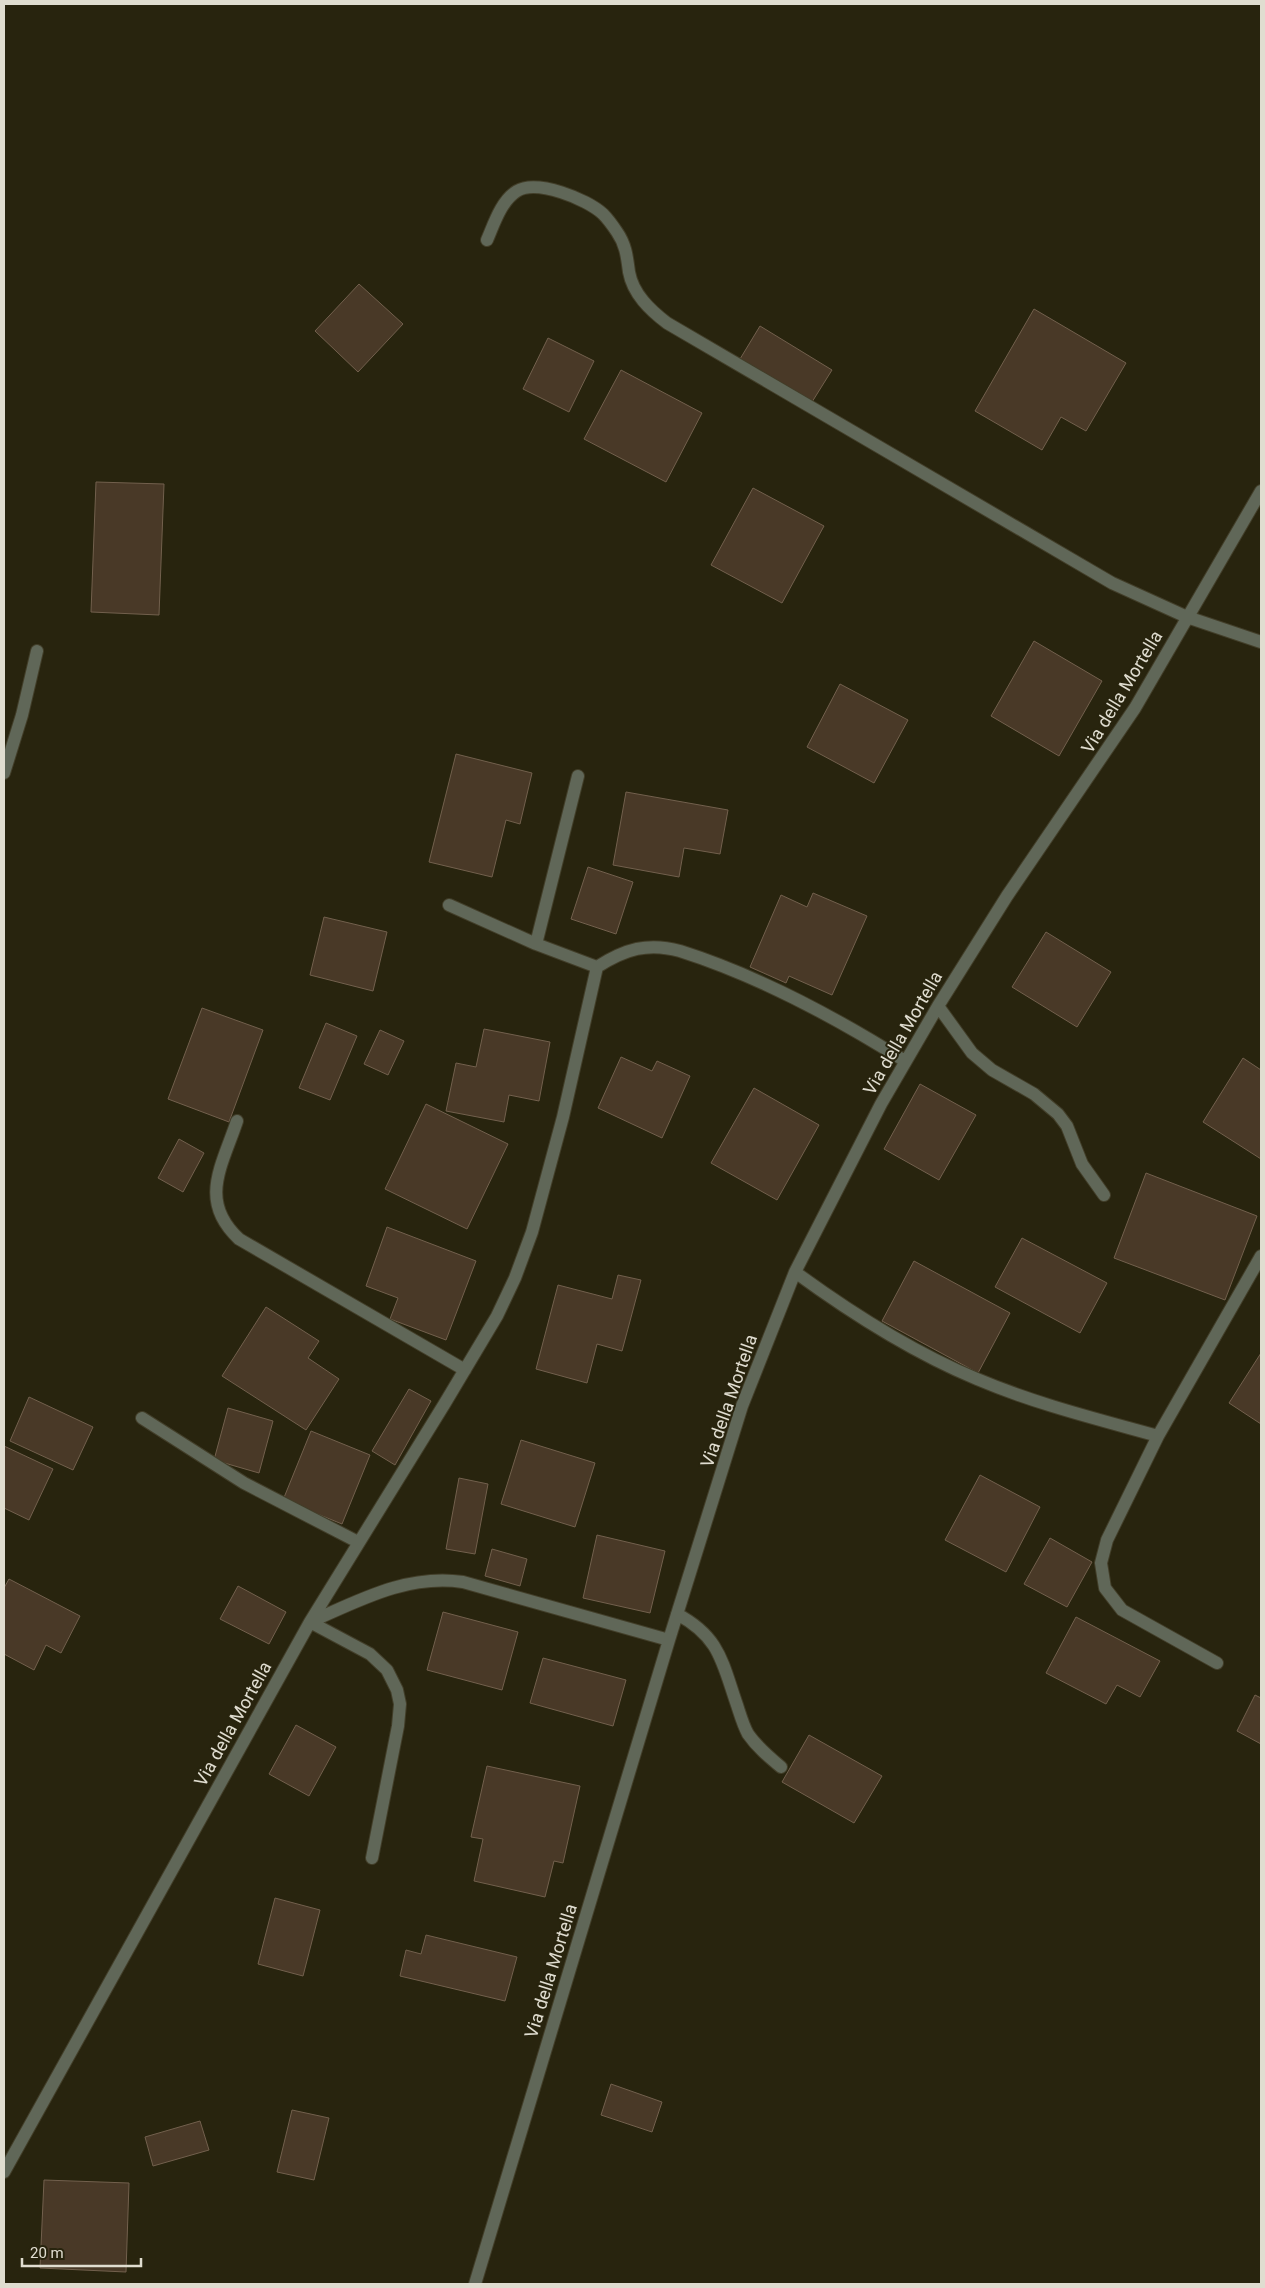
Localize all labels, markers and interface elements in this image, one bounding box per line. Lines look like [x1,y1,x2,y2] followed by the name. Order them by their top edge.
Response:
[1077,627,1166,757] street label: Via della Mortella
[859,967,946,1098] street label: Via della Mortella
[696,1332,761,1470] street label: Via della Mortella
[190,1658,276,1790] street label: Via della Mortella
[520,1901,581,2041] street label: Via della Mortella
[22,2236,141,2268] scale bar
[30,2244,64,2262] text: 20 m

